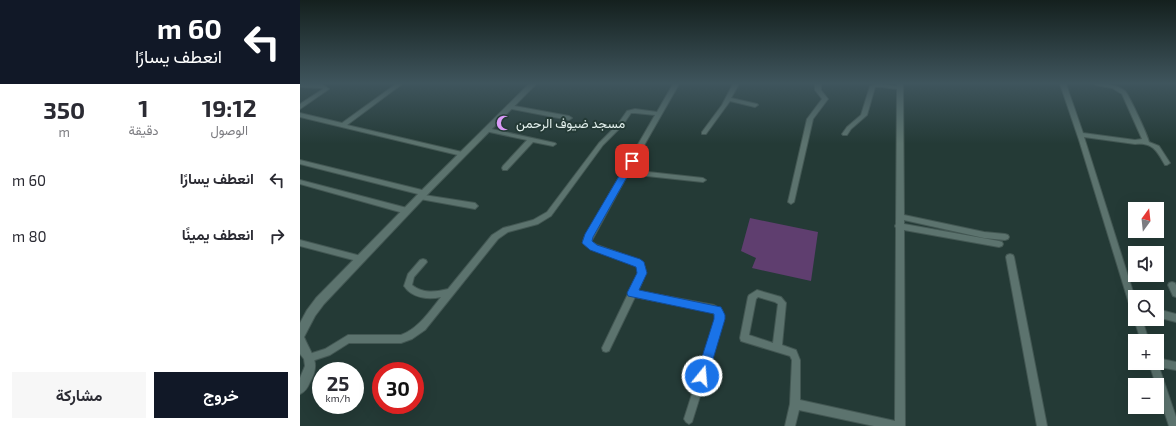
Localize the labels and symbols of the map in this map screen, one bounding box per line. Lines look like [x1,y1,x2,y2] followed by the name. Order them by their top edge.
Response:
[495,114,513,132] mosque icon: مسجد ضيوف الرحمن
[516,115,625,132] place label: مسجد ضيوف الرحمن
[615,144,649,178] pin
[1128,202,1164,238] north arrow
[681,355,723,397] position arrow
[372,362,424,414] speed limit sign: 30

